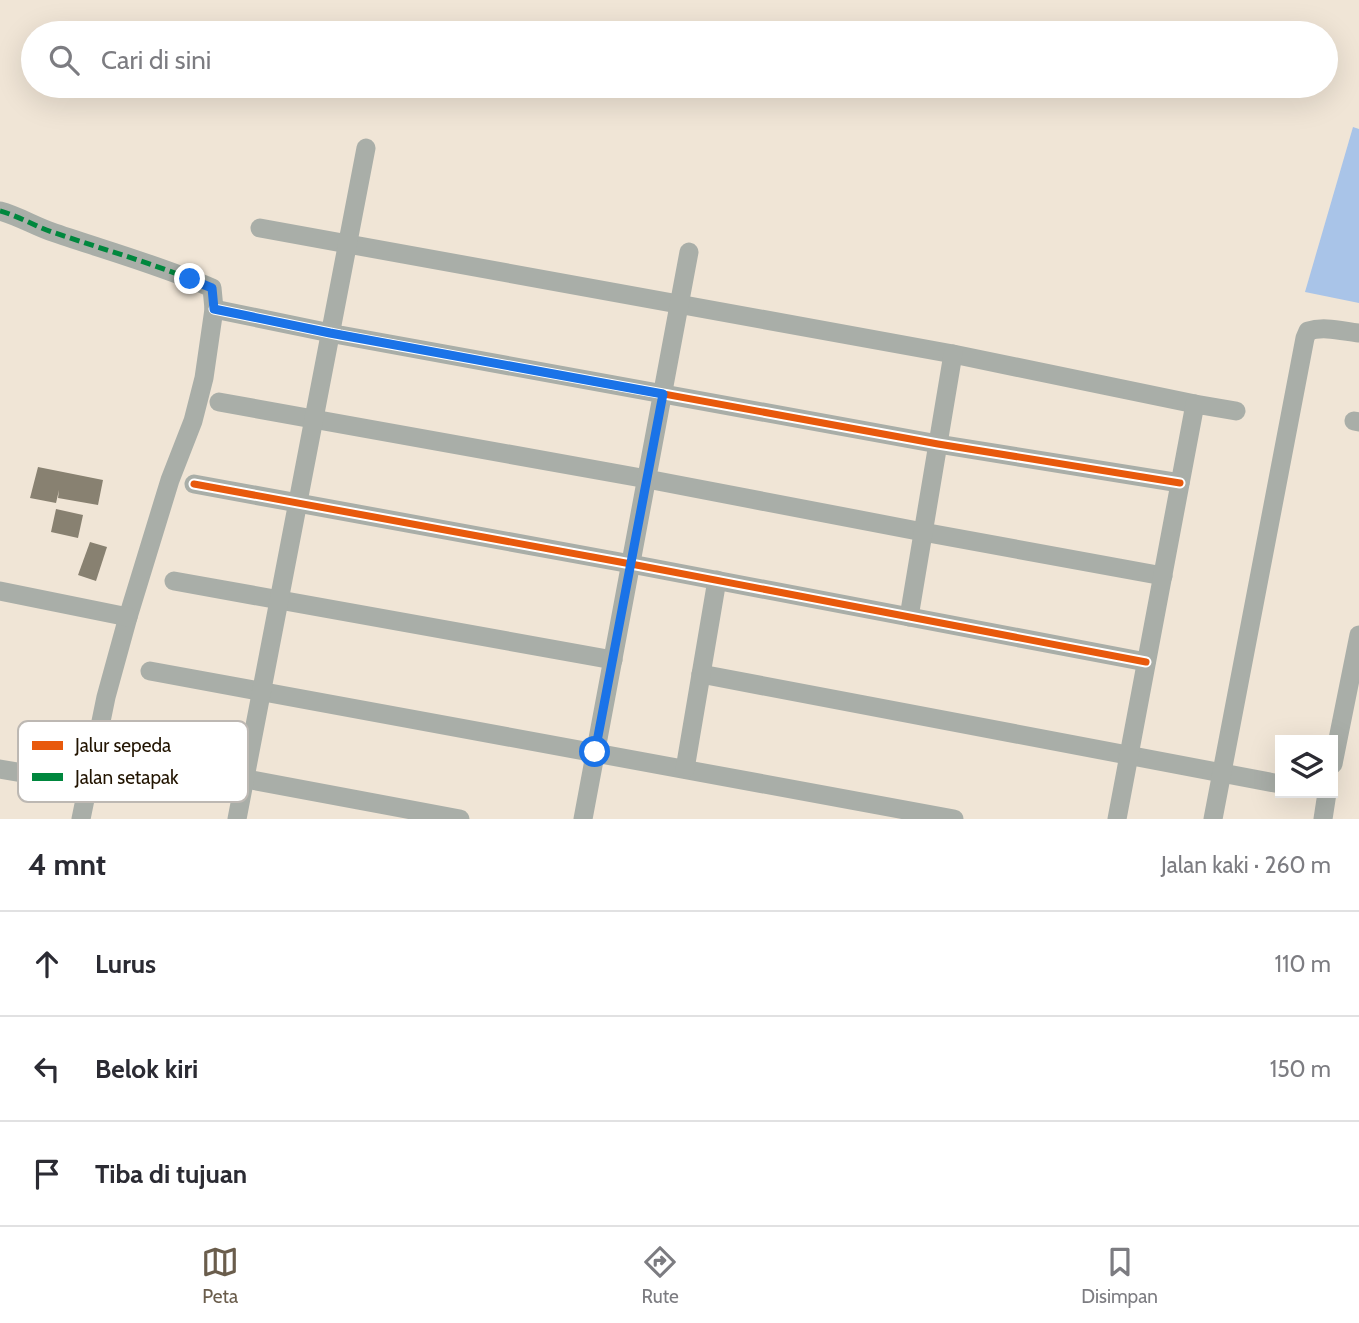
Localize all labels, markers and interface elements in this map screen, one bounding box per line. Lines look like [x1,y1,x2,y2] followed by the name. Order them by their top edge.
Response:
[21,21,1338,98] search box
[45,41,83,79] icon: search
[101,44,211,76] text: Cari di sini
[174,263,205,294] route end
[18,721,248,802] legend
[74,734,171,757] text: Jalur sepeda
[1275,735,1338,798] map controls
[1275,735,1338,798] button: layers
[579,736,610,767] route start
[74,766,179,789] text: Jalan setapak
[28,846,106,883] text: 4 mnt
[1161,851,1331,879] text: Jalan kaki · 260 m
[28,945,66,983] icon: ahead
[95,948,156,980] text: Lurus
[1275,950,1331,978] text: 110 m
[28,1050,66,1088] icon: left
[95,1053,198,1085] text: Belok kiri
[1270,1055,1331,1083] text: 150 m
[28,1155,66,1193] icon: arrive
[95,1158,247,1190] text: Tiba di tujuan
[201,1243,239,1308] tab: Peta
[641,1243,679,1308] tab: Rute
[1081,1243,1158,1308] tab: Disimpan

